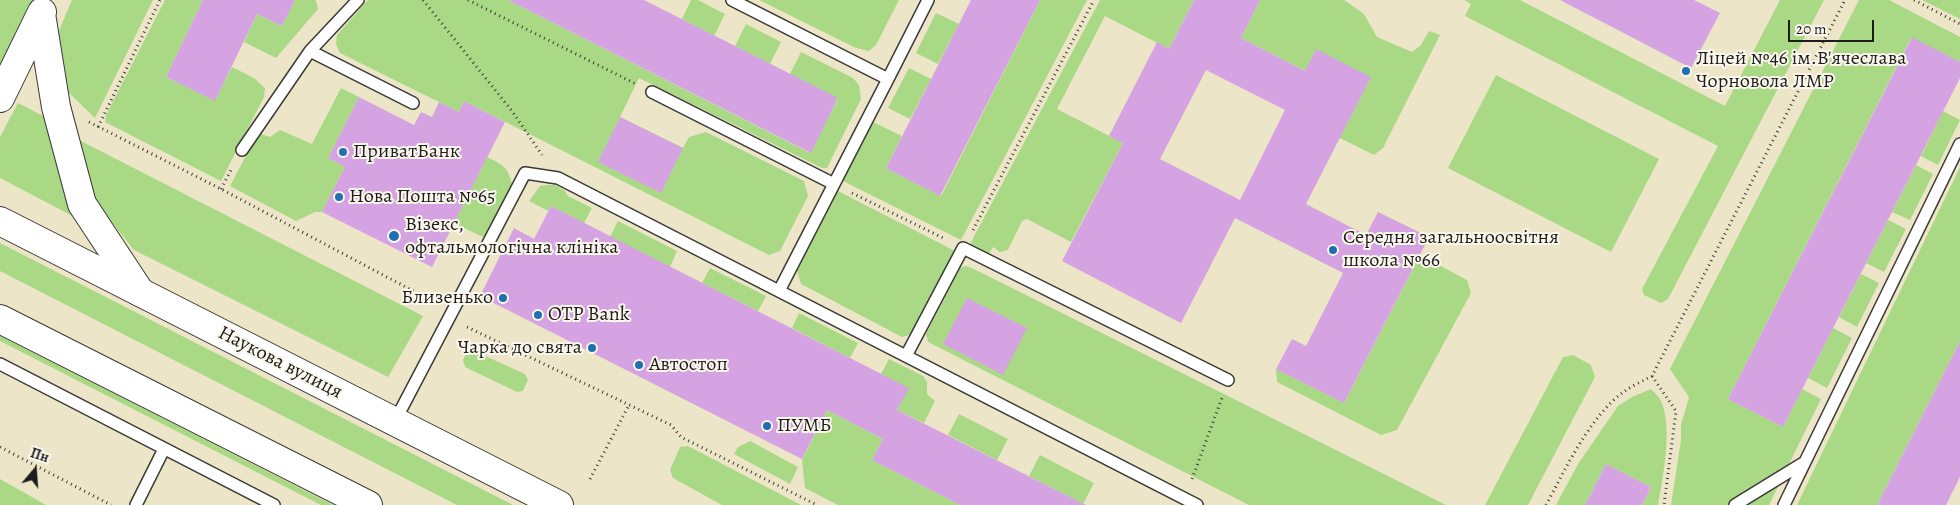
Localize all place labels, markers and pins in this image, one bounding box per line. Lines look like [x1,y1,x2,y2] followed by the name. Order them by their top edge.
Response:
[1696,47,1906,94] place label: Ліцей №46 ім.В'ячеслава Чорновола ЛМР
[1680,65,1692,77] marker: Ліцей №46 ім.В'ячеслава Чорновола ЛМР
[353,140,460,164] place label: ПриватБанк
[337,146,349,158] marker: ПриватБанк
[349,185,496,209] place label: Нова Пошта №65
[333,191,345,203] marker: Нова Пошта №65
[405,213,618,260] place label: Візекс, офтальмологічна клініка
[1343,226,1559,273] place label: Середня загальноосвітня школа №66
[387,229,401,243] marker: Візекс, офтальмологічна клініка
[1327,244,1339,256] marker: Середня загальноосвітня школа №66
[401,286,493,310] place label: Близенько
[497,292,509,304] marker: Близенько
[548,303,630,327] place label: OTP Bank
[532,309,544,321] marker: OTP Bank
[458,336,582,360] place label: Чарка до свята
[586,342,598,354] marker: Чарка до свята
[649,353,728,377] place label: Автостоп
[633,359,645,371] marker: Автостоп
[777,414,831,438] place label: ПУМБ
[761,420,773,432] marker: ПУМБ

